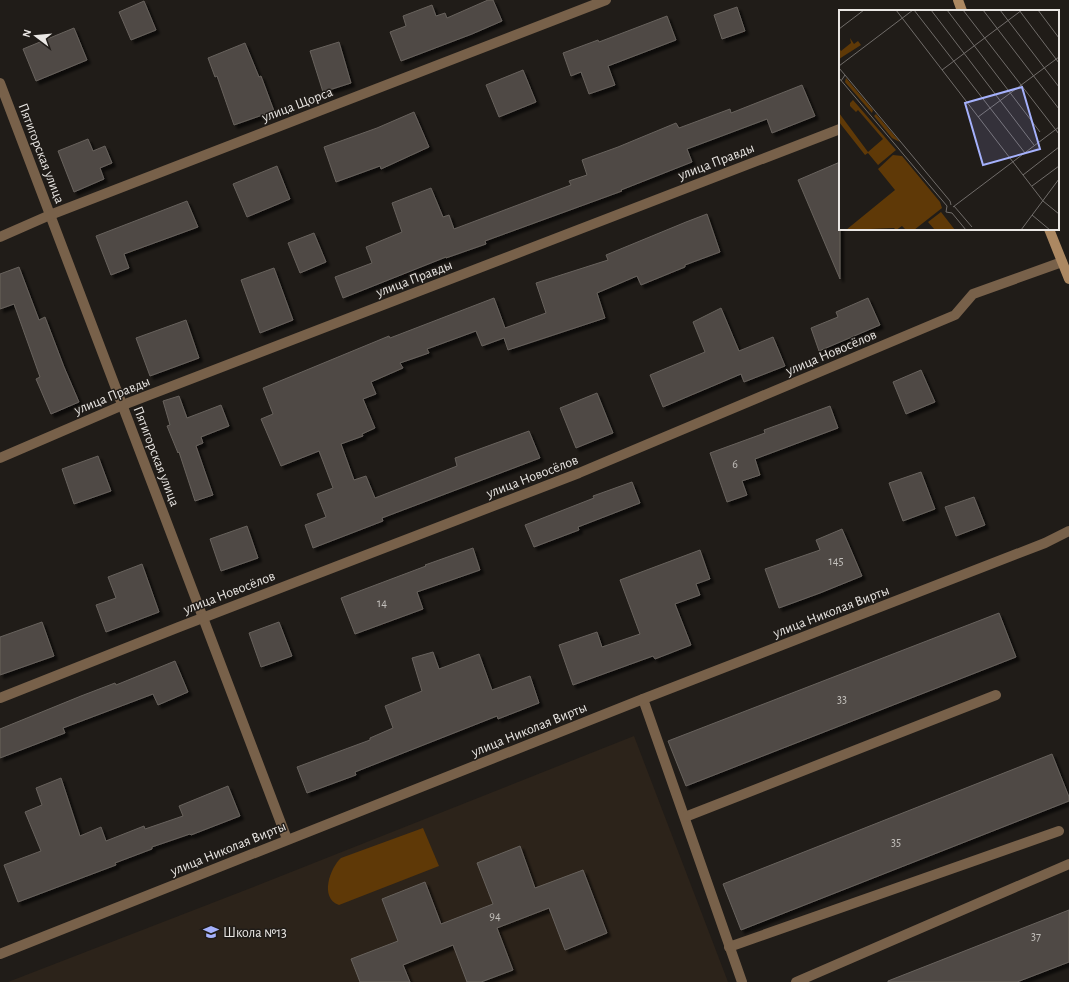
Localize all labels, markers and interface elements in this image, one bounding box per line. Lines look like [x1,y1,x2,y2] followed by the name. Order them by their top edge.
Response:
[839,10,1059,230] inset map
[16,16,56,56] north arrow
[21,28,33,39] text: N
[259,85,335,125] street label: улица Щорса
[15,101,67,206] street label: Пятигорская улица
[675,141,756,183] street label: улица Правды
[373,258,454,300] street label: улица Правды
[783,328,879,379] street label: улица Новосёлов
[72,374,152,418] street label: улица Правды
[130,404,182,509] street label: Пятигорская улица
[484,453,580,501] street label: улица Новосёлов
[732,458,738,470] house number: 6
[829,555,843,567] house number: 145
[181,569,277,617] street label: улица Новосёлов
[770,583,891,641] street label: улица Николая Вирты
[377,597,387,609] house number: 14
[837,693,847,705] house number: 33
[469,700,589,760] street label: улица Николая Вирты
[168,819,288,879] street label: улица Николая Вирты
[891,836,901,848] house number: 35
[489,910,501,922] house number: 94
[202,923,220,941] school or university icon: Школа №13
[223,926,287,940] place label: Школа №13
[1031,930,1041,942] house number: 37

